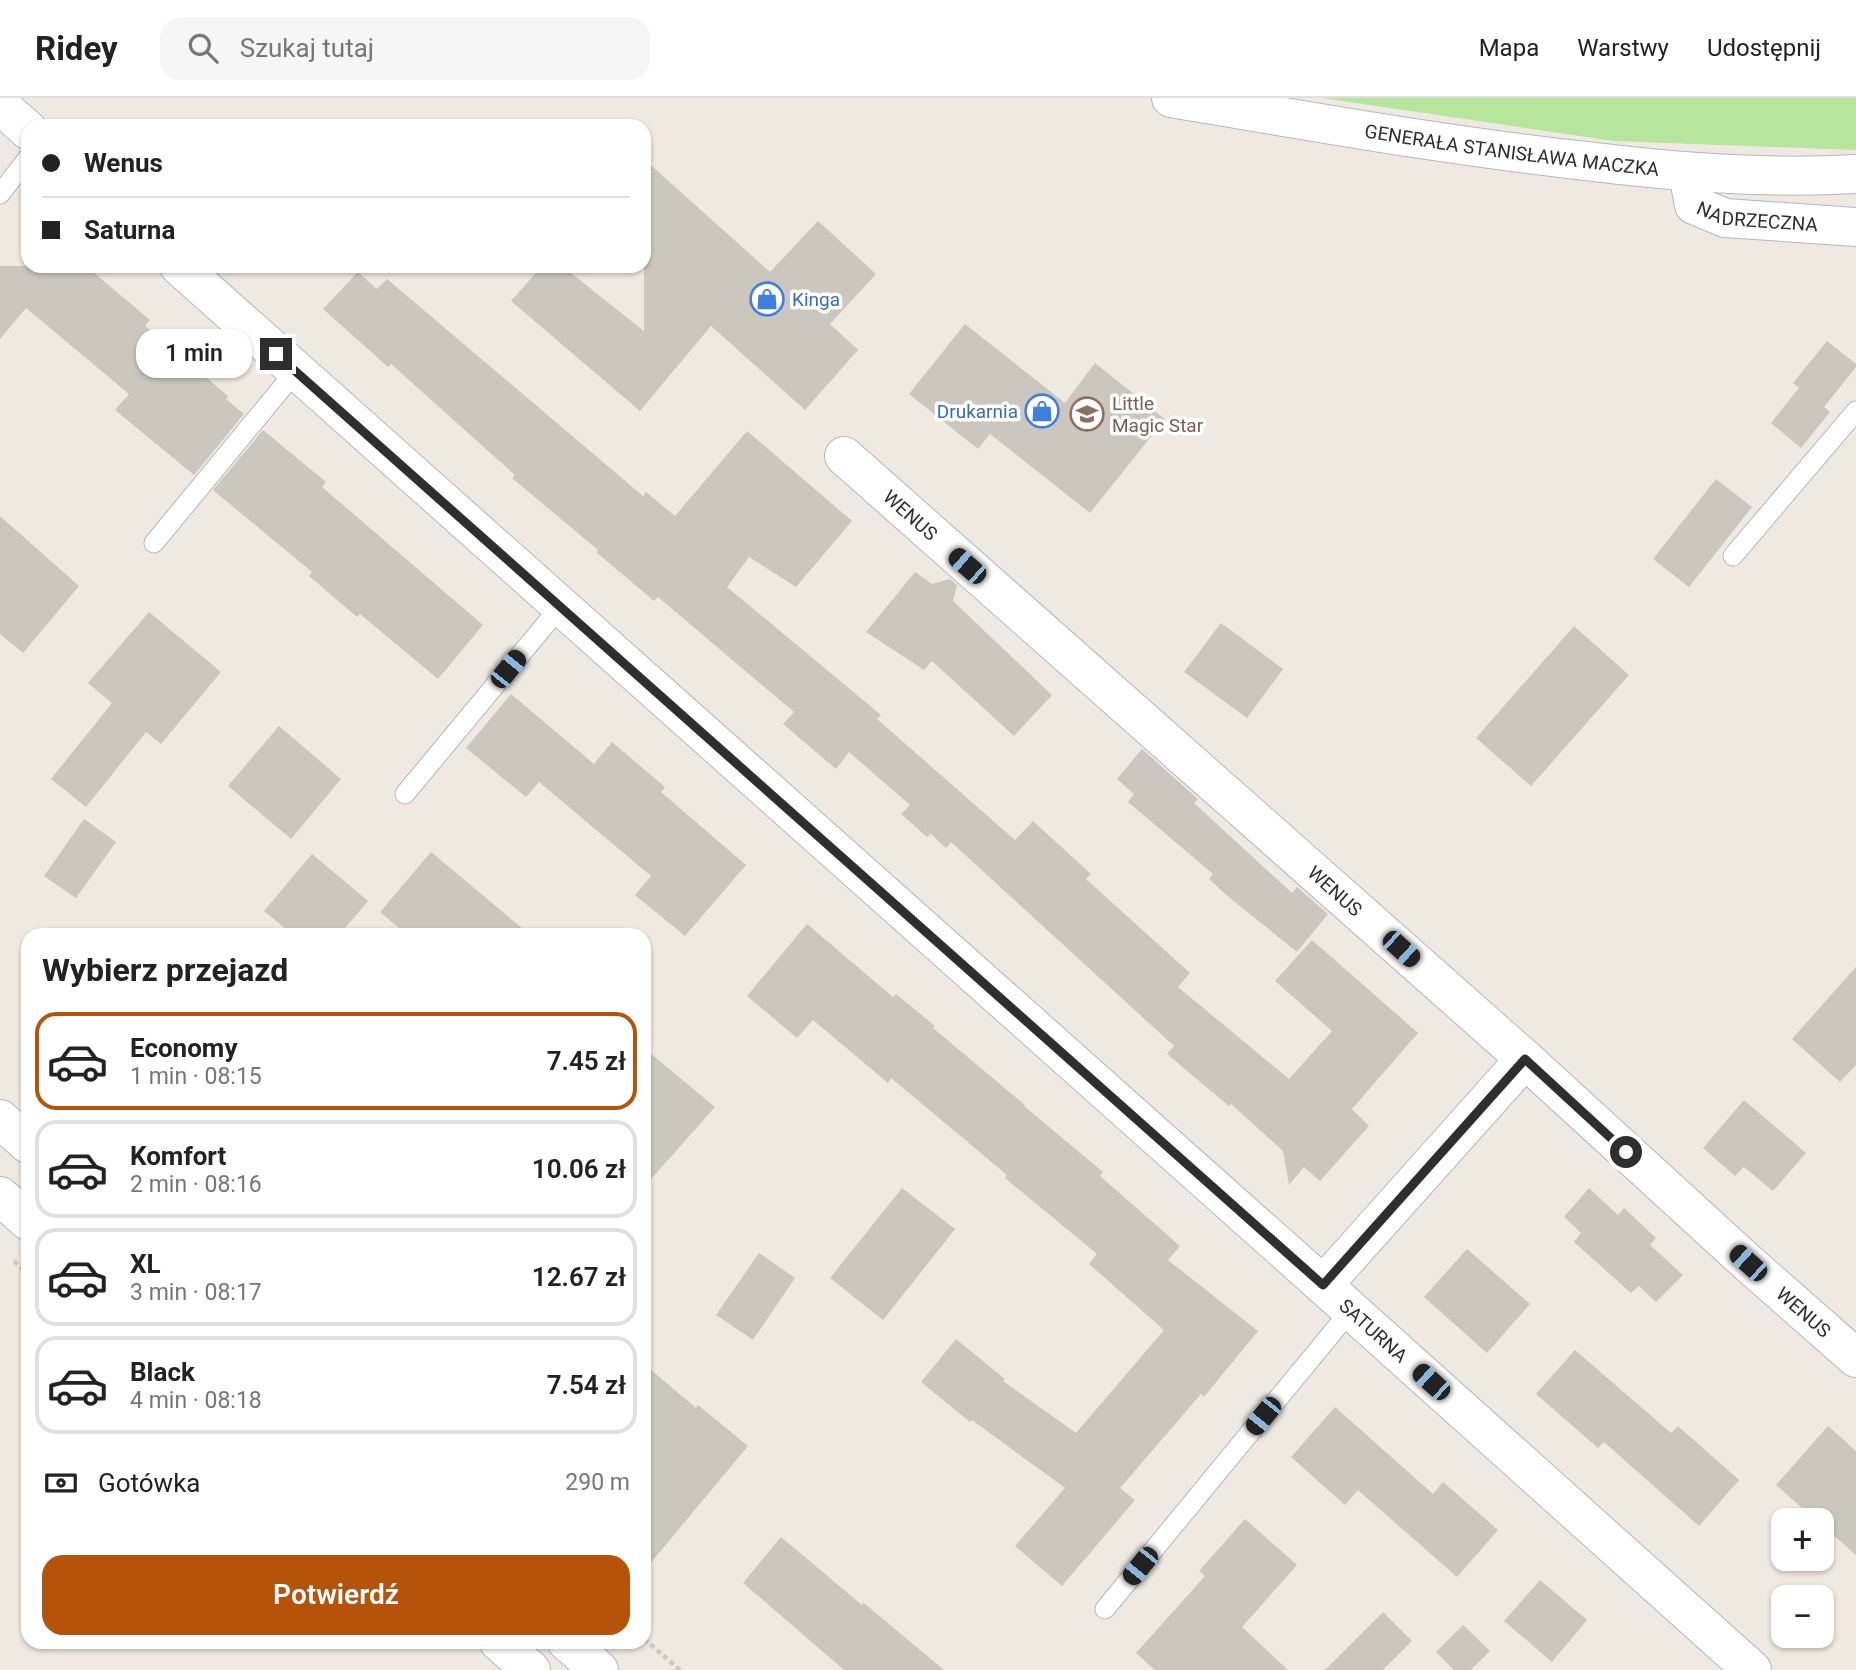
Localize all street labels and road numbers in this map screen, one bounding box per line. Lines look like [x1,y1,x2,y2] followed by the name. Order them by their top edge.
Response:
[1363,120,1661,181] street label: GENERAŁA STANISŁAWA MACZKA
[1693,196,1819,236] street label: NADRZECZNA
[878,485,942,545] street label: WENUS
[1303,861,1367,921] street label: WENUS
[1771,1282,1835,1342] street label: WENUS
[1334,1294,1413,1368] street label: SATURNA

